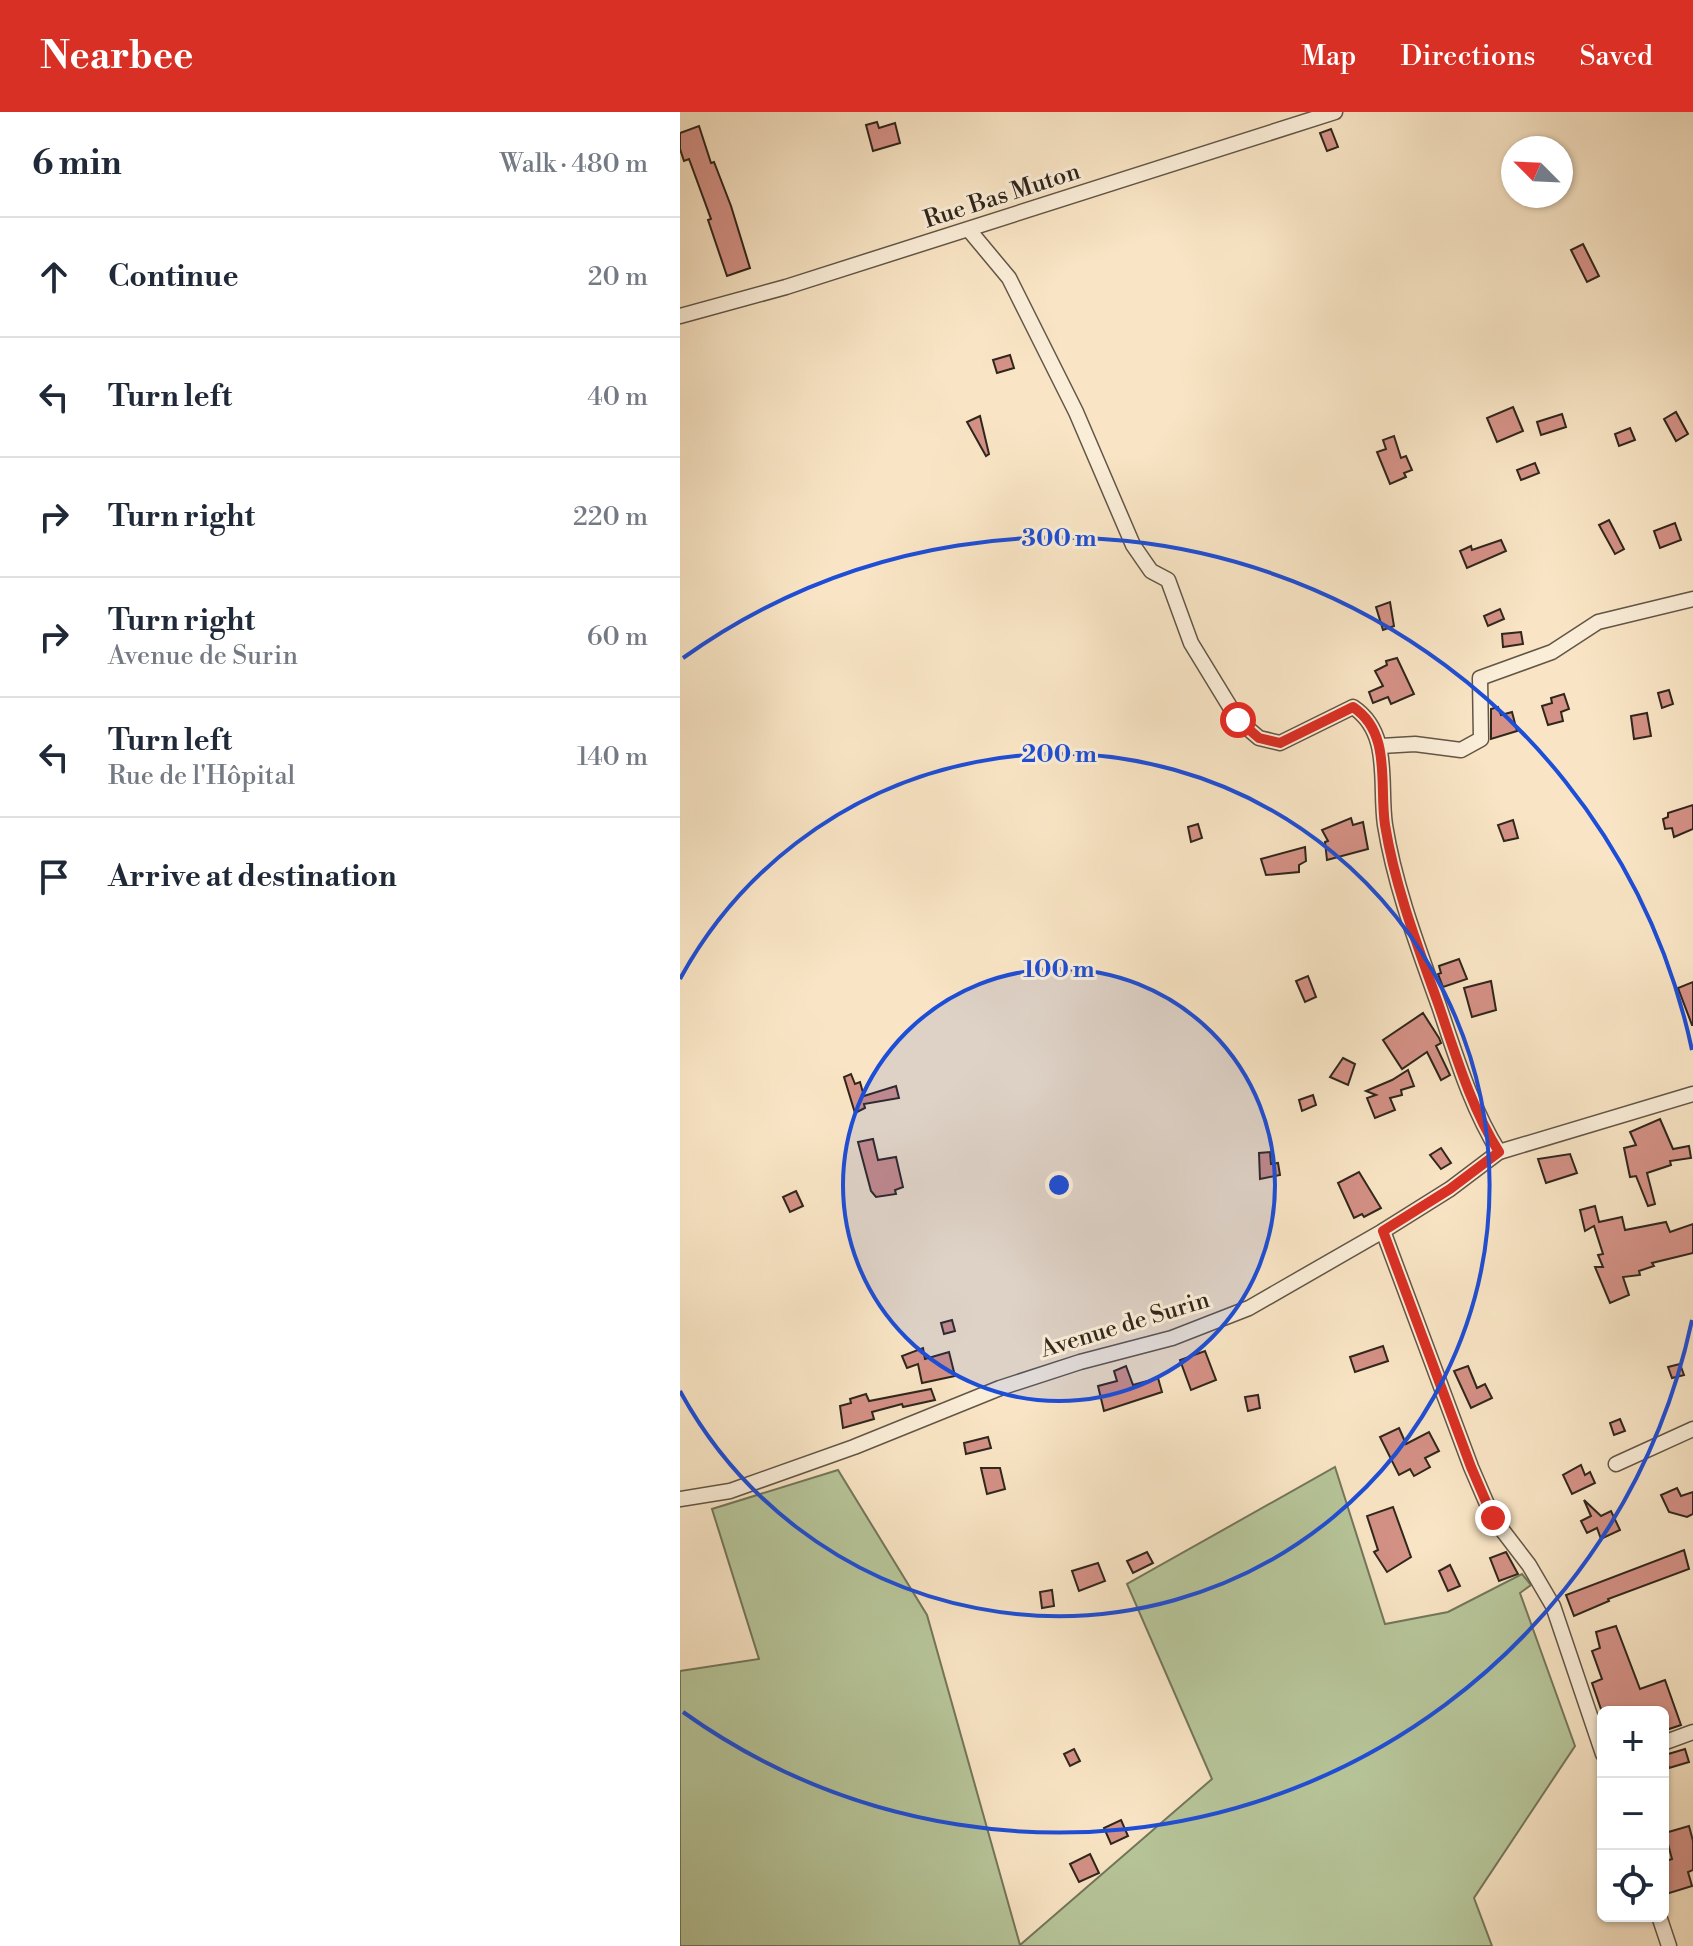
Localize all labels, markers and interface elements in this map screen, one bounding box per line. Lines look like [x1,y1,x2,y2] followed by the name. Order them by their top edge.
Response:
[40,33,193,80] text: Nearbee
[1301,39,1356,74] text: Map
[1400,39,1535,74] text: Directions
[1579,39,1653,74] text: Saved
[1501,136,1573,208] north arrow
[32,143,122,185] text: 6 min
[500,148,648,180] text: Walk · 480 m
[920,157,1084,235] street label: Rue Bas Muton
[32,255,76,299] icon: ahead
[108,258,239,296] text: Continue
[588,261,648,293] text: 20 m
[32,375,76,419] icon: left
[108,378,232,416] text: Turn left
[587,381,648,413] text: 40 m
[32,495,76,539] icon: right
[108,498,255,536] text: Turn right
[573,501,648,533] text: 220 m
[1021,524,1097,554] text: 300 m
[108,602,255,640] text: Turn right
[32,615,76,659] icon: right
[587,621,648,653] text: 60 m
[108,640,298,672] text: Avenue de Surin
[1220,702,1256,738] route start
[108,722,232,760] text: Turn left
[32,735,76,779] icon: left
[1021,740,1097,770] text: 200 m
[577,741,648,773] text: 140 m
[108,760,295,792] text: Rue de l'Hôpital
[32,855,76,899] icon: arrive
[108,858,397,896] text: Arrive at destination
[1023,955,1095,985] text: 100 m
[1045,1171,1073,1199] centre of rings
[1036,1285,1213,1365] street label: Avenue de Surin
[1475,1500,1511,1536] route end
[1597,1706,1669,1922] map controls
[1597,1706,1669,1778] button: +
[1597,1778,1669,1850] button: −
[1597,1850,1669,1922] button: locate

